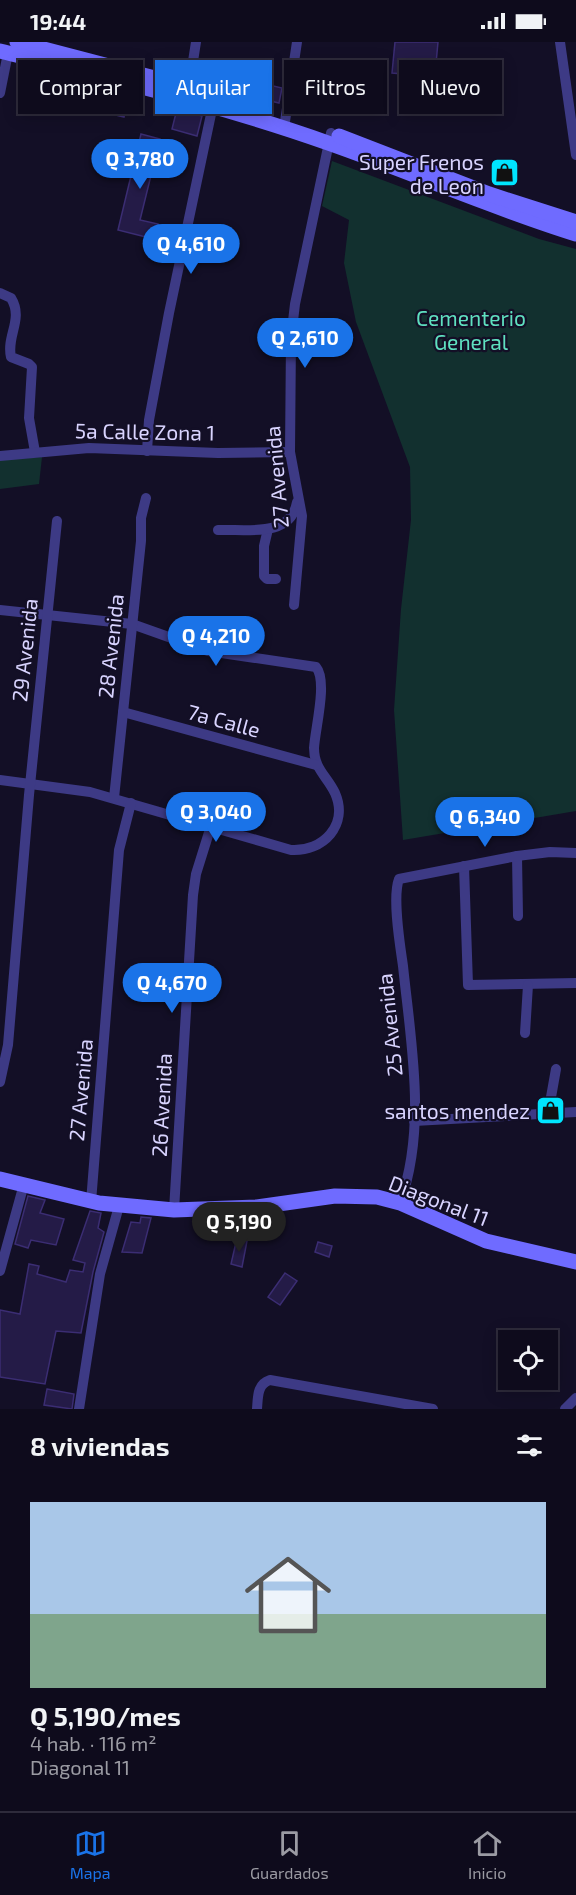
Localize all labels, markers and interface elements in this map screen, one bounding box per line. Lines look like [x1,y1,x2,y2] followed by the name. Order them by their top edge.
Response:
[30,8,86,34] text: 19:44
[18,60,143,114] chip: Comprar
[155,60,272,114] chip: Alquilar
[284,60,387,114] chip: Filtros
[399,60,502,114] chip: Nuevo
[85,139,195,190] pin: Q 3,780
[105,146,175,170] text: Q 3,780
[359,149,484,198] place label: Super Frenos de Leon
[489,157,521,189] shop icon: Super Frenos de Leon
[136,224,246,275] pin: Q 4,610
[157,231,225,255] text: Q 4,610
[416,305,526,354] park label: Cementerio General
[250,318,360,369] pin: Q 2,610
[271,325,339,349] text: Q 2,610
[75,417,215,445] street label: 5a Calle Zona 1
[259,425,293,529] street label: 27 Avenida
[92,593,128,699] street label: 28 Avenida
[6,597,42,703] street label: 29 Avenida
[161,616,271,667] pin: Q 4,210
[182,623,250,647] text: Q 4,210
[185,698,263,742] street label: 7a Calle
[161,792,271,843] pin: Q 3,040
[430,797,540,848] pin: Q 6,340
[180,799,252,823] text: Q 3,040
[449,804,521,828] text: Q 6,340
[117,963,227,1014] pin: Q 4,670
[137,970,207,994] text: Q 4,670
[371,972,407,1078] street label: 25 Avenida
[63,1038,97,1142] street label: 27 Avenida
[146,1052,176,1158] street label: 26 Avenida
[535,1094,567,1126] shop icon: santos mendez
[384,1098,530,1123] place label: santos mendez
[385,1169,493,1231] street label: Diagonal 11
[184,1202,294,1253] pin: Q 5,190
[206,1209,272,1233] text: Q 5,190
[498,1330,558,1390] map controls
[498,1330,558,1390] button: locate
[513,1429,546,1462] icon: filters
[30,1430,169,1461] text: 8 viviendas
[234,1541,342,1649] icon: home
[30,1700,181,1731] text: Q 5,190/mes
[30,1731,157,1755] text: 4 hab. · 116 m²
[30,1755,130,1779] text: Diagonal 11
[70,1827,111,1882] tab: Mapa
[250,1827,329,1882] tab: Guardados
[468,1827,506,1882] tab: Inicio

